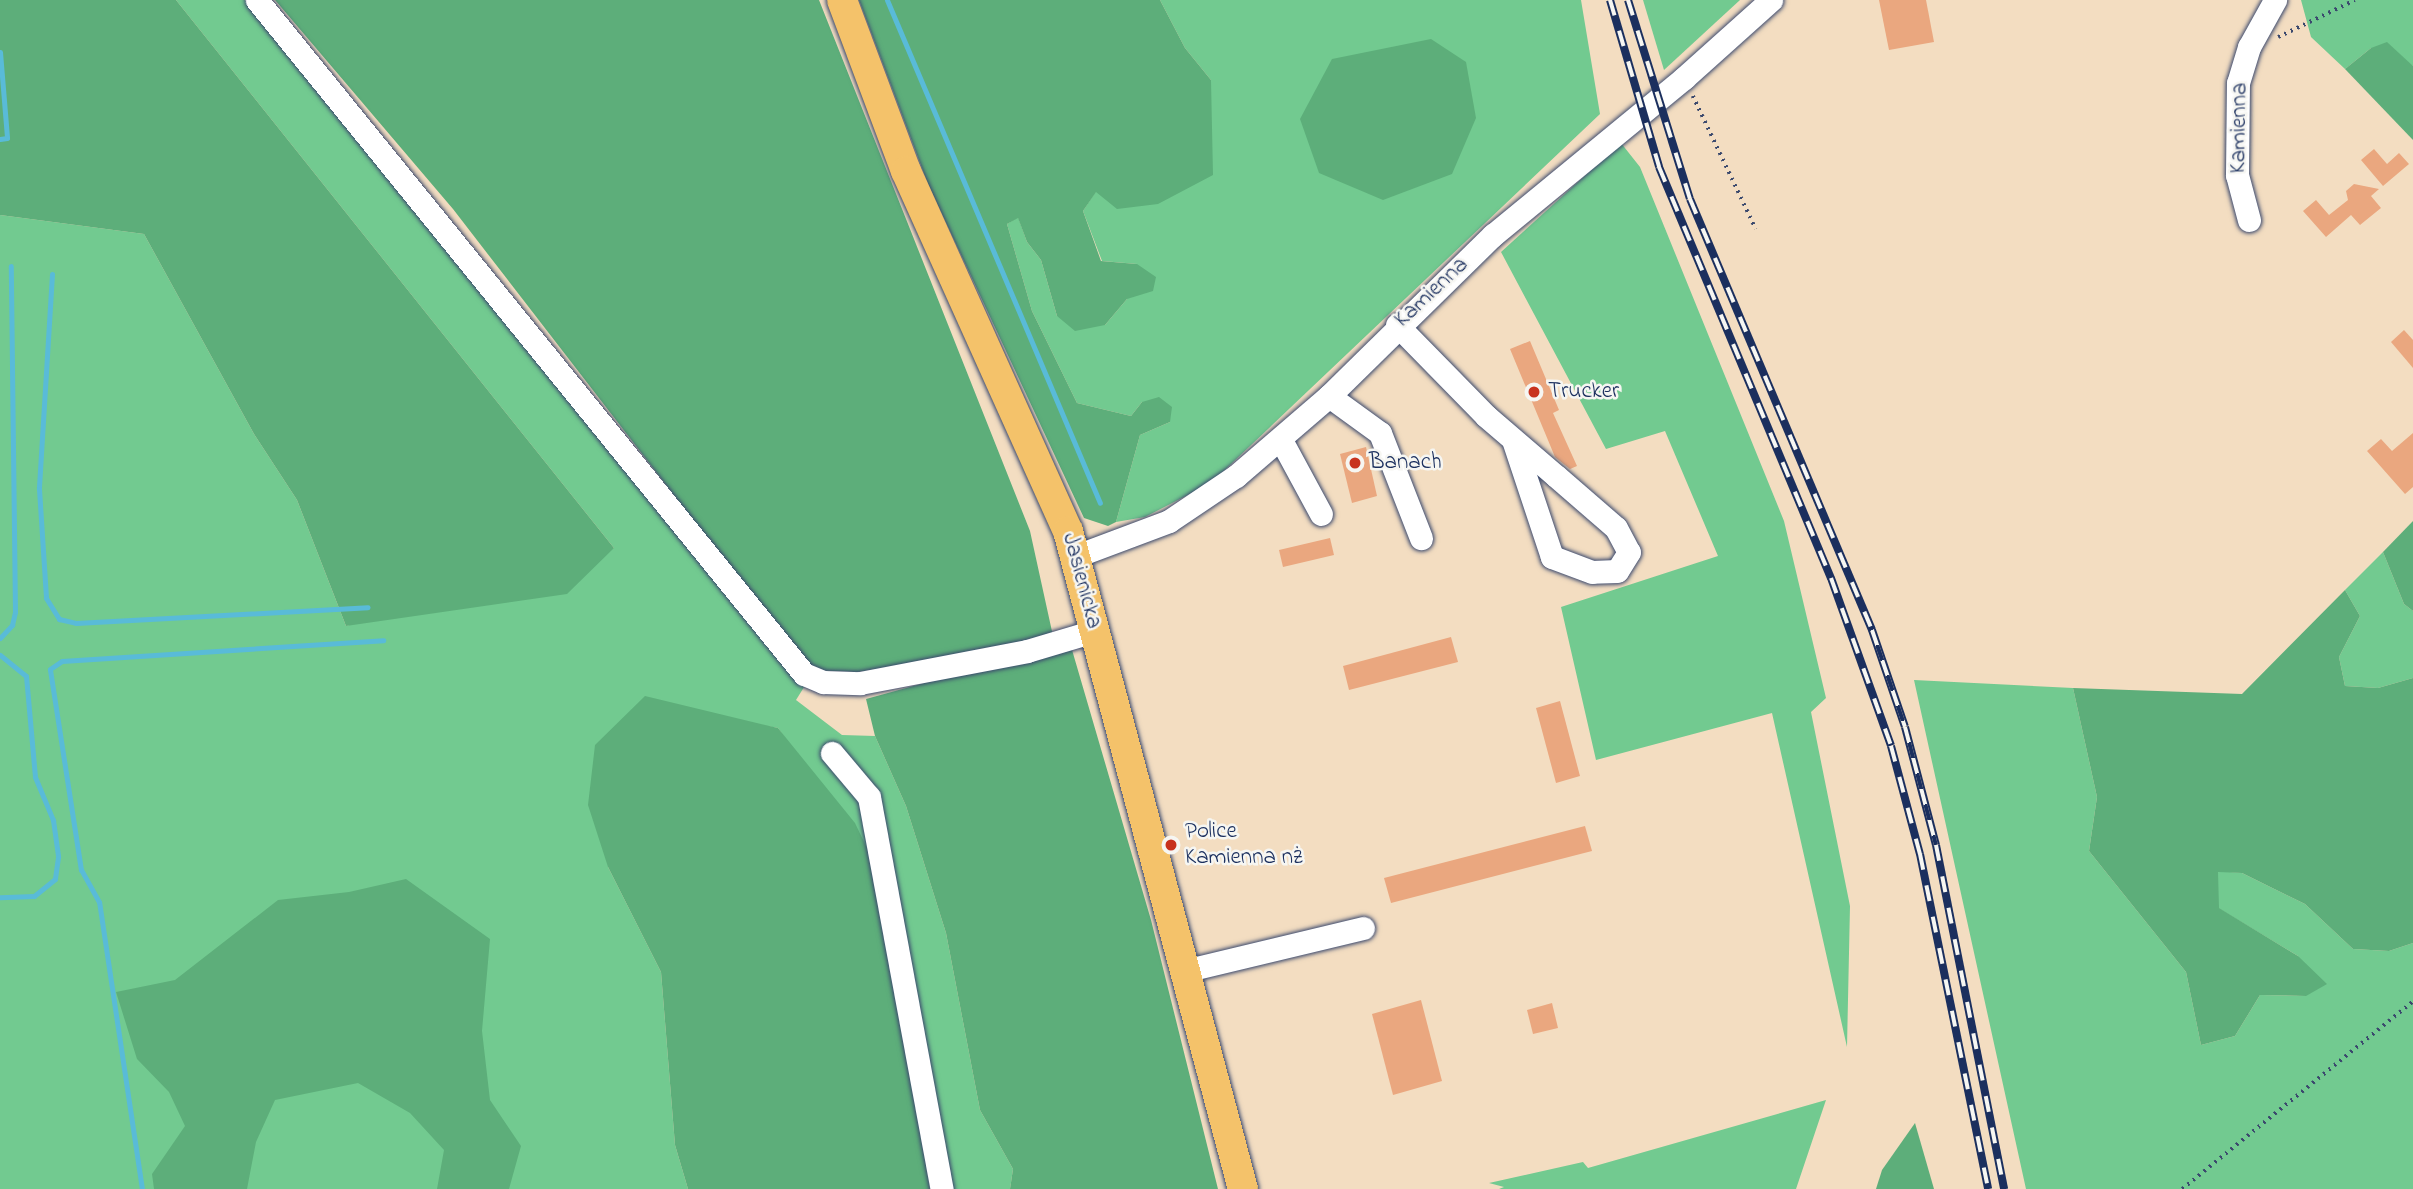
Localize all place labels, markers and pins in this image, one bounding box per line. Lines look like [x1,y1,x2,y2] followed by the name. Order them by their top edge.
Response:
[1548,378,1619,406] place label: Trucker
[1526,384,1542,400] marker: Trucker
[1369,449,1442,477] place label: Banach
[1347,455,1363,471] marker: Banach
[1185,818,1303,872] place label: Police Kamienna nż
[1163,837,1179,853] marker: Police Kamienna nż

